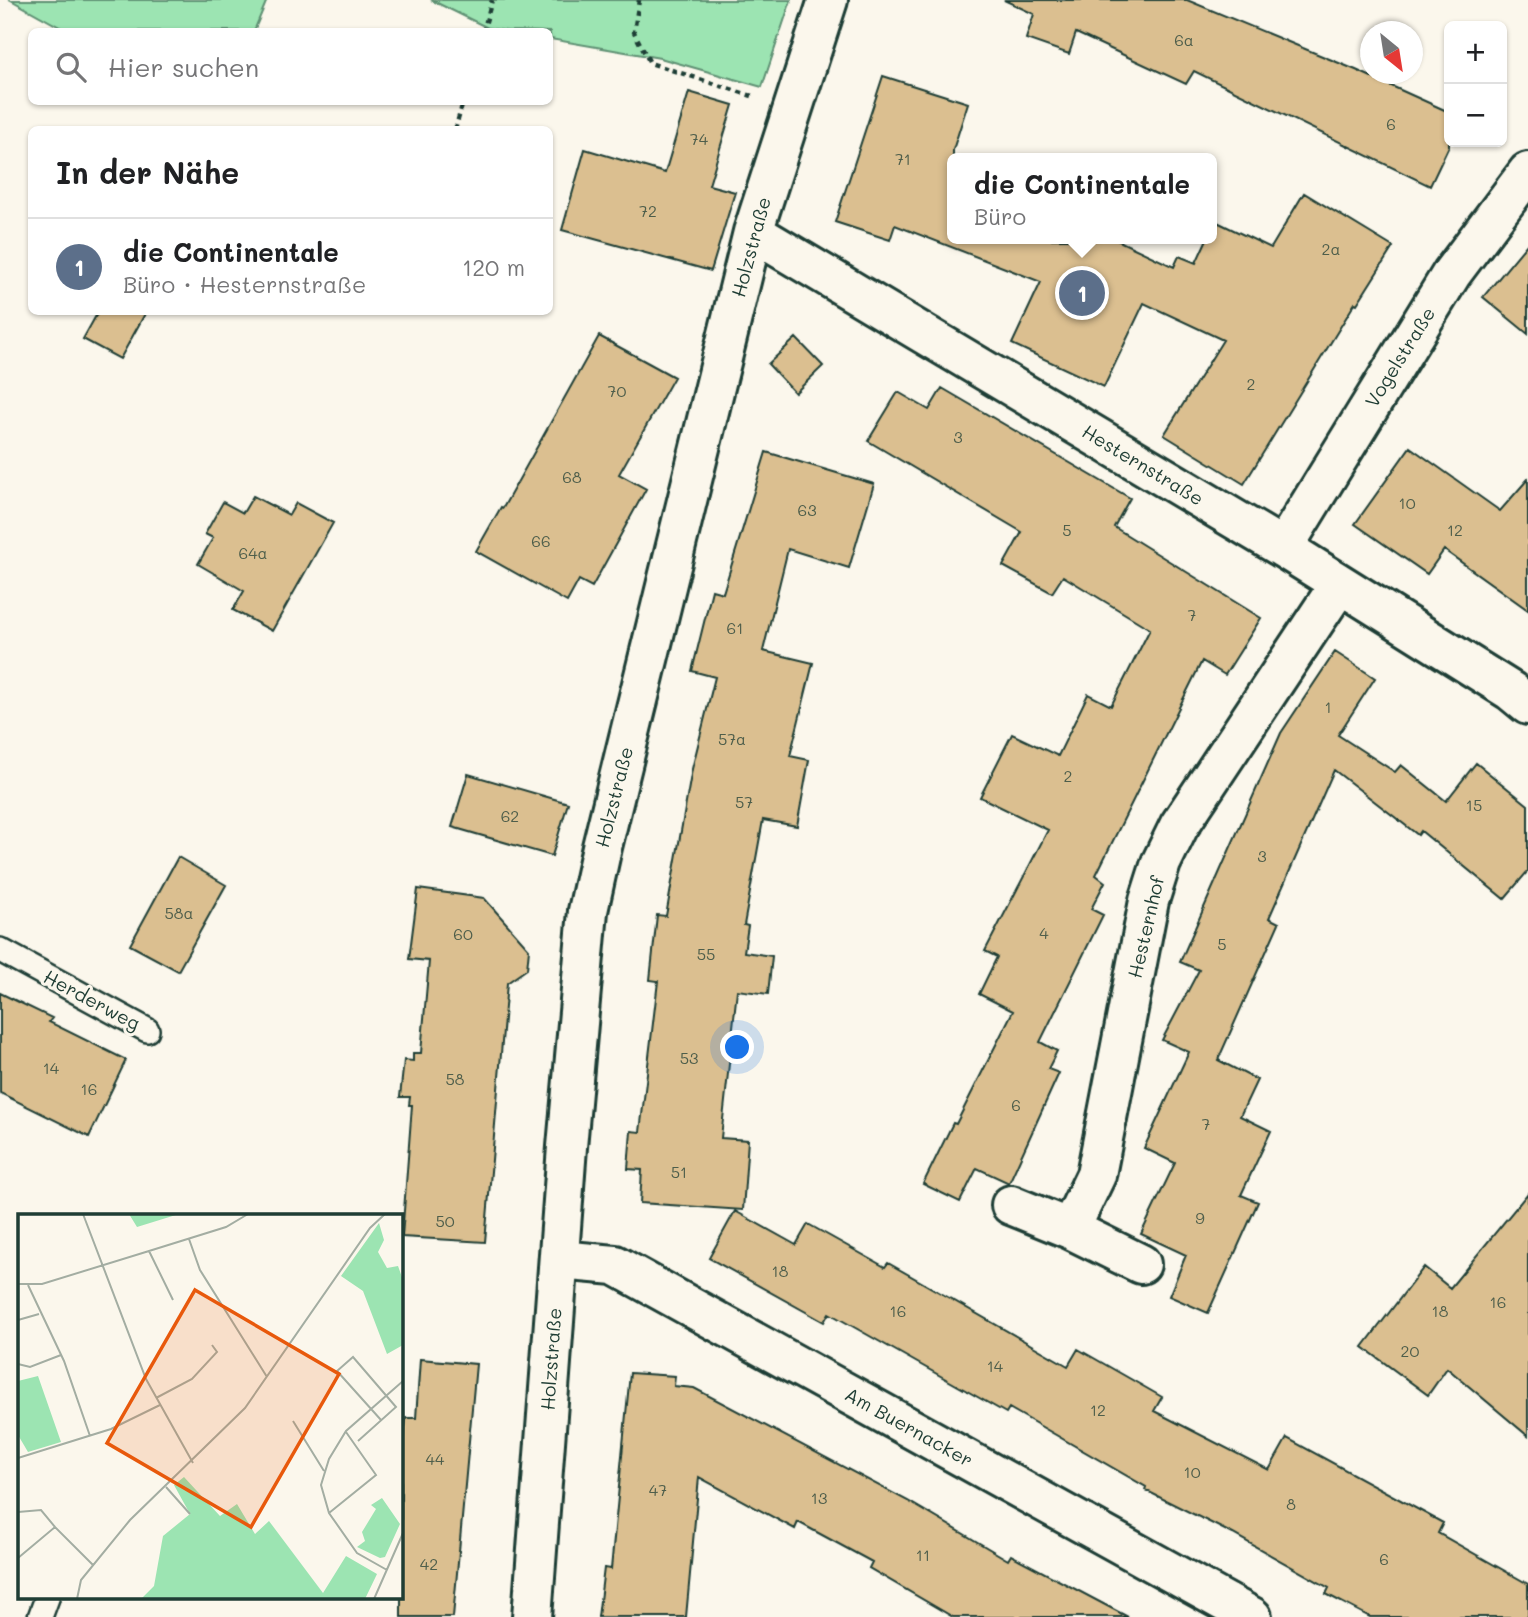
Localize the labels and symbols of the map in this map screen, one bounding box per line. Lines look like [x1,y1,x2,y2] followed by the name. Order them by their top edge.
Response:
[1360,21,1423,84] north arrow
[1174,29,1194,50] house number: 6a
[1386,113,1396,134] house number: 6
[690,128,709,149] house number: 74
[895,148,911,169] house number: 71
[725,194,776,300] street label: Holzstraße
[639,200,657,221] house number: 72
[1322,238,1340,259] house number: 2a
[1059,267,1105,319] pin: 1
[1359,302,1440,412] street label: Vogelstraße
[1247,373,1255,394] house number: 2
[608,380,627,401] house number: 70
[1078,418,1209,511] street label: Hesternstraße
[953,426,963,447] house number: 3
[562,466,582,487] house number: 68
[1398,492,1416,513] house number: 10
[797,499,817,520] house number: 63
[1062,519,1072,540] house number: 5
[1447,519,1463,540] house number: 12
[531,530,551,551] house number: 66
[238,542,268,563] house number: 64a
[1188,604,1197,625] house number: 7
[727,617,743,638] house number: 61
[1324,696,1332,717] house number: 1
[718,728,746,749] house number: 57a
[589,744,638,850] street label: Holzstraße
[1064,765,1072,786] house number: 2
[735,791,753,812] house number: 57
[1466,794,1482,815] house number: 15
[501,805,519,826] house number: 62
[1257,845,1267,866] house number: 3
[1122,873,1170,980] street label: Hesternhof
[165,902,194,923] house number: 58a
[1039,922,1049,943] house number: 4
[453,923,473,944] house number: 60
[1217,933,1227,954] house number: 5
[697,943,715,964] house number: 55
[40,964,145,1035] street label: Herderweg
[720,1030,754,1064] your location
[680,1047,698,1068] house number: 53
[43,1057,60,1078] house number: 14
[445,1068,465,1089] house number: 58
[81,1078,97,1099] house number: 16
[1011,1094,1021,1115] house number: 6
[1202,1113,1211,1134] house number: 7
[671,1161,687,1182] house number: 51
[1195,1207,1205,1228] house number: 9
[435,1210,455,1231] house number: 50
[18,1214,402,1600] inset map
[772,1260,789,1281] house number: 18
[1490,1291,1506,1312] house number: 16
[890,1300,906,1321] house number: 16
[1432,1300,1449,1321] house number: 18
[534,1307,567,1411] street label: Holzstraße
[1401,1340,1420,1361] house number: 20
[987,1355,1004,1376] house number: 14
[841,1381,978,1472] street label: Am Buernacker
[1090,1399,1106,1420] house number: 12
[426,1448,445,1469] house number: 44
[1183,1461,1201,1482] house number: 10
[649,1479,667,1500] house number: 47
[811,1487,827,1508] house number: 13
[1286,1493,1296,1514] house number: 8
[916,1544,930,1565] house number: 11
[1379,1548,1389,1569] house number: 6
[420,1553,438,1574] house number: 42

